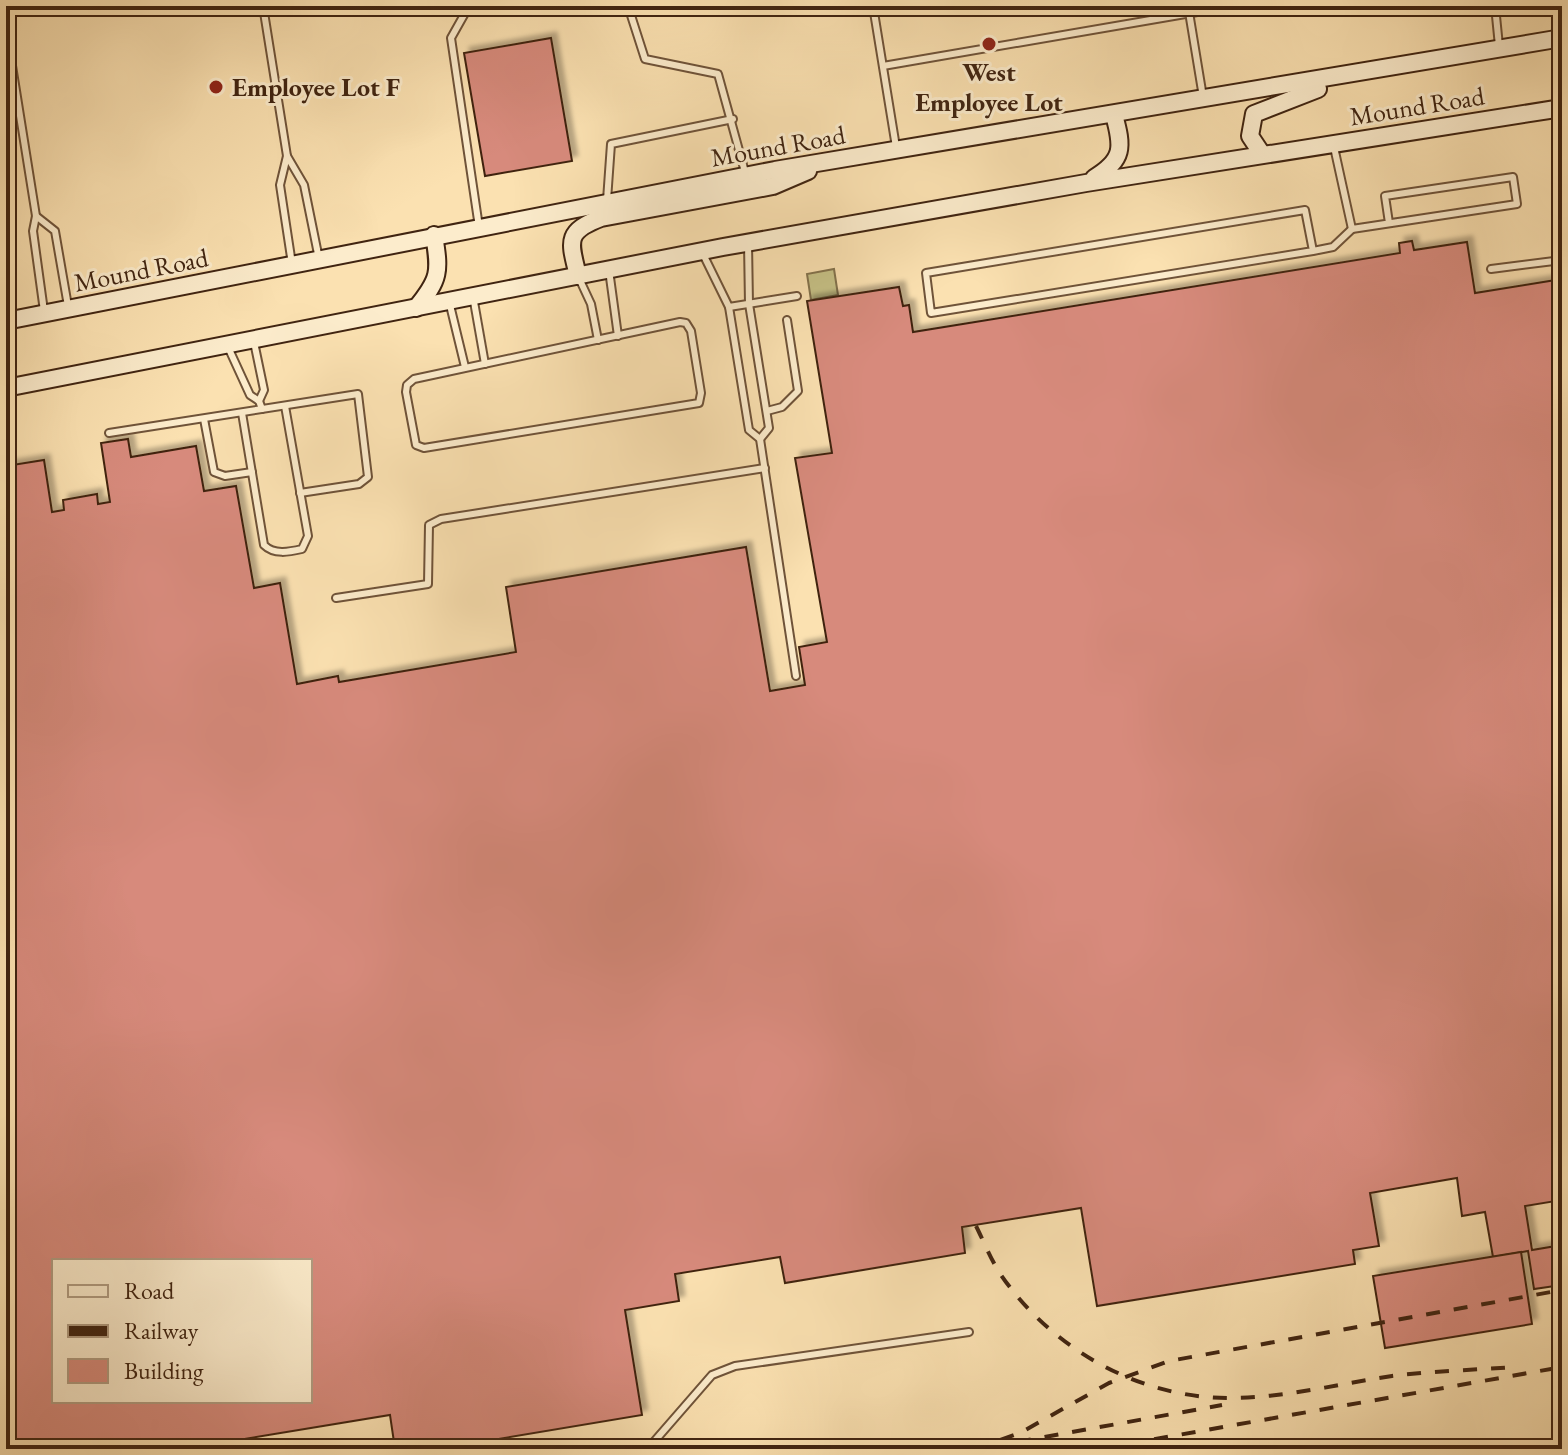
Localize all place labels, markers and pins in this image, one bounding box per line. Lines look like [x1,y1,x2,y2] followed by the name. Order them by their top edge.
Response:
[980,35,998,53] marker: West Employee Lot
[915,55,1063,119] place label: West Employee Lot
[232,70,400,104] place label: Employee Lot F
[207,78,225,96] marker: Employee Lot F

